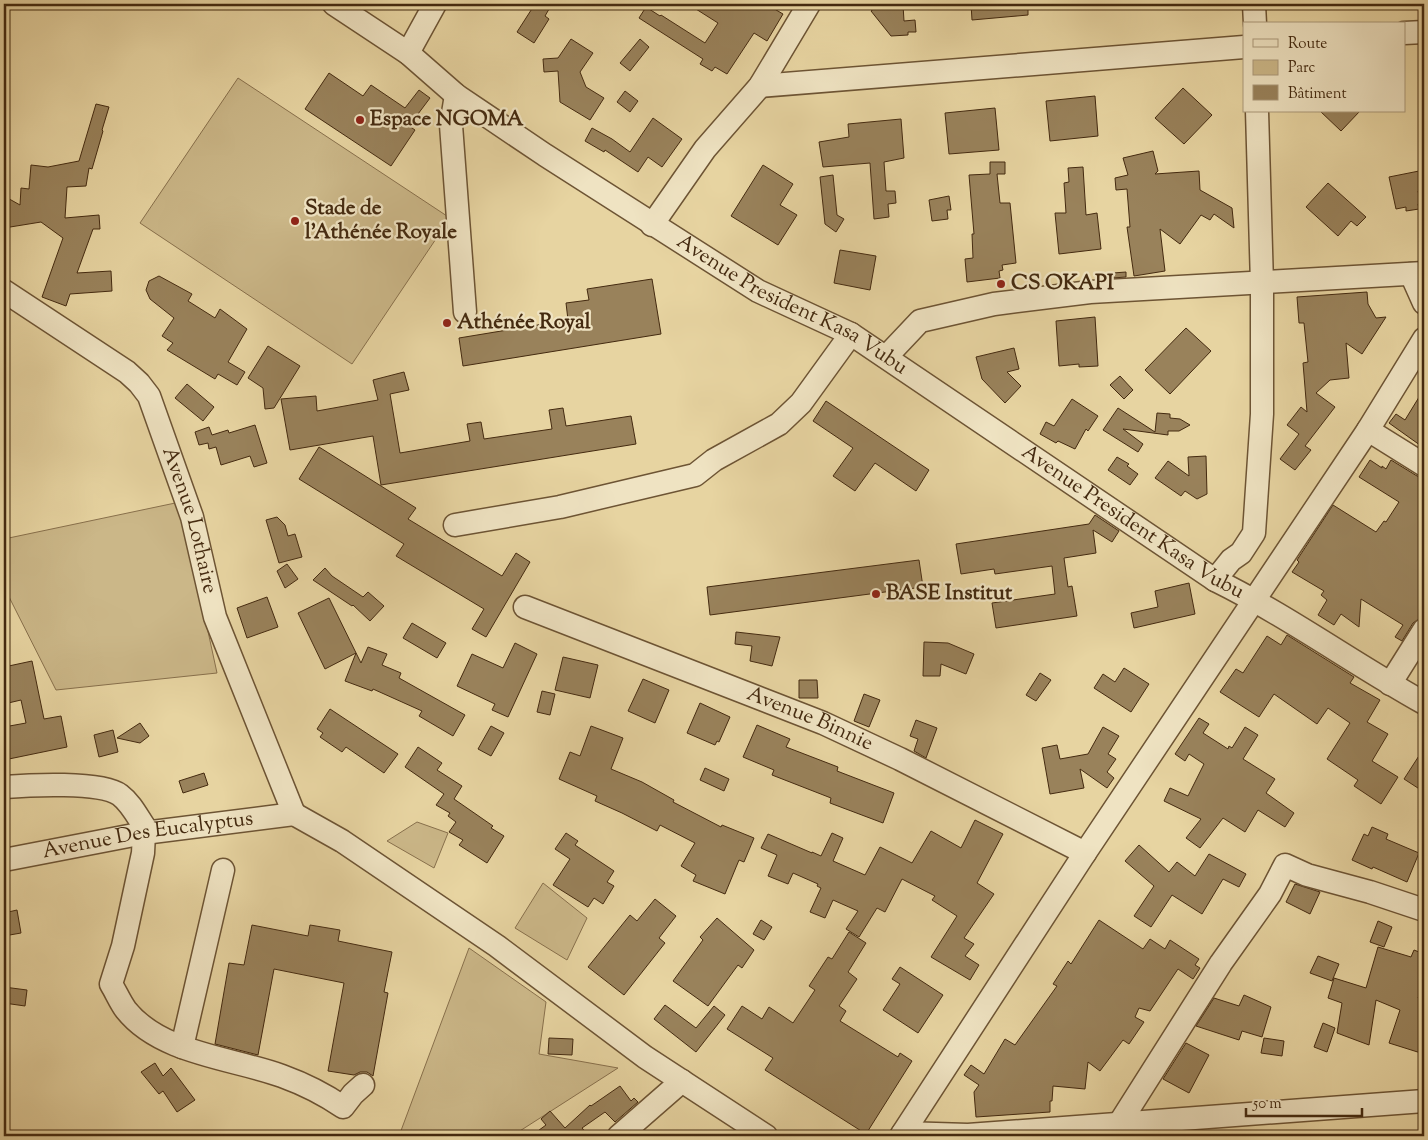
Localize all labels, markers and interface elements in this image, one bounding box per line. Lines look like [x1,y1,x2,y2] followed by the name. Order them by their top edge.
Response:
[1243,22,1406,112] legend
[1288,34,1327,55] text: Route
[1288,58,1316,79] text: Parc
[1288,84,1347,105] text: Bâtiment
[370,105,525,135] place label: Espace NGOMA
[354,114,366,126] marker: Espace NGOMA
[305,194,457,248] place label: Stade de l'Athénée Royale
[289,215,301,227] marker: Stade de l'Athénée Royale
[670,227,913,383] street label: Avenue President Kasa Vubu
[1011,269,1114,299] place label: CS OKAPI
[995,278,1007,290] marker: CS OKAPI
[457,308,591,338] place label: Athénée Royal
[441,317,453,329] marker: Athénée Royal
[1015,438,1249,607] street label: Avenue President Kasa Vubu
[153,443,224,597] street label: Avenue Lothaire
[886,579,1013,609] place label: BASE Institut
[870,588,882,600] marker: BASE Institut
[742,680,878,759] street label: Avenue Binnie
[40,804,255,867] street label: Avenue Des Eucalyptus
[1246,1085,1362,1117] scale bar
[1252,1094,1282,1115] text: 50 m

